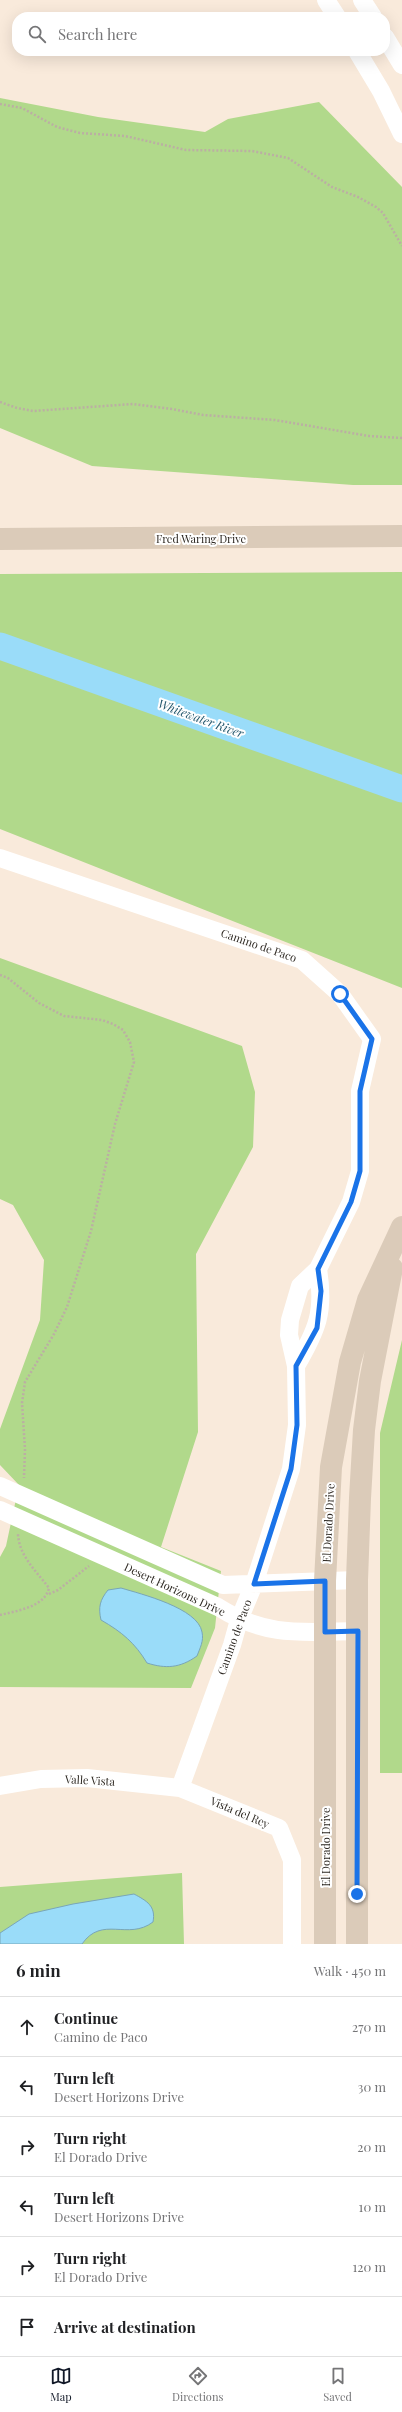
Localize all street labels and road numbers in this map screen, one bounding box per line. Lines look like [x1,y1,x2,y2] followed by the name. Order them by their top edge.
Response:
[156,531,247,546] street label: Fred Waring Drive
[219,925,299,965] street label: Camino de Paco
[318,1483,338,1563] street label: El Dorado Drive
[122,1559,228,1619] street label: Desert Horizons Drive
[213,1597,255,1677] street label: Camino de Paco
[64,1771,116,1789] street label: Valle Vista
[207,1792,272,1831] street label: Vista del Rey
[318,1807,333,1887] street label: El Dorado Drive

